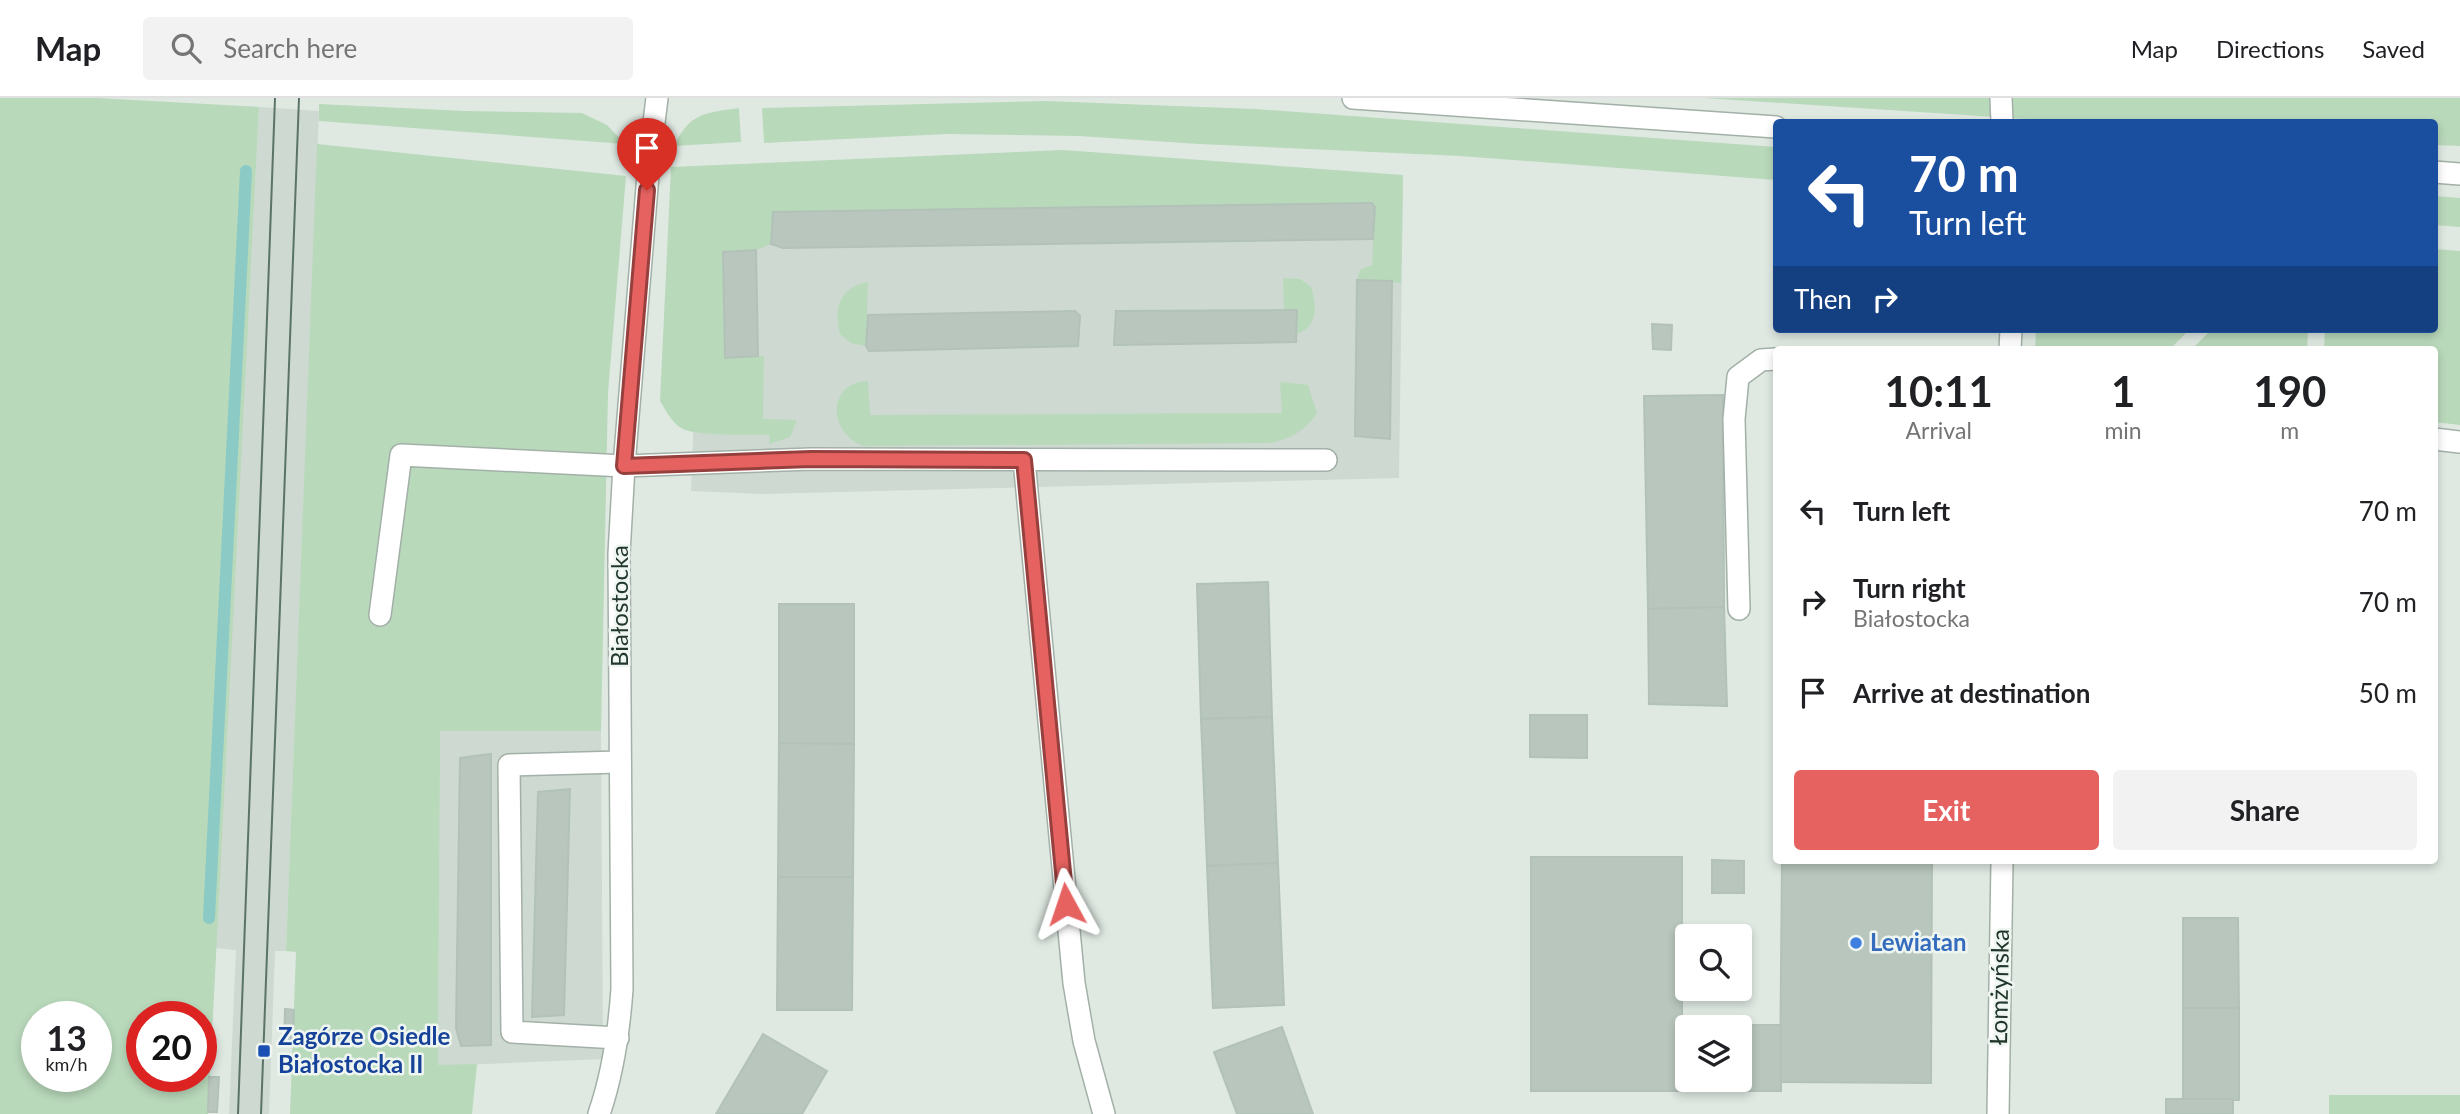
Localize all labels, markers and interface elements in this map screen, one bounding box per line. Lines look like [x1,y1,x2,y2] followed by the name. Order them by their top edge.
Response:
[143,17,633,80] search box
[35,28,101,68] text: Map
[167,29,205,67] icon: search
[223,32,357,64] text: Search here
[2131,34,2178,63] text: Map
[2216,34,2324,63] text: Directions
[2362,34,2425,63] text: Saved
[617,118,677,190] pin
[628,129,666,167] icon: arrive
[1909,144,2019,202] text: 70 m
[1794,147,1885,238] icon: left
[1909,203,2026,242] text: Turn left
[1866,280,1904,318] icon: right
[1794,283,1852,315] text: Then
[1885,366,1993,416] text: 10:11
[2111,366,2135,416] text: 1
[2253,366,2326,416] text: 190
[1906,416,1972,444] text: Arrival
[2104,416,2142,444] text: min
[2280,416,2299,444] text: m
[1794,492,1832,530] icon: left
[1853,495,1950,527] text: Turn left
[2359,495,2417,527] text: 70 m
[604,545,633,667] street label: Białostocka
[1853,572,1966,604] text: Turn right
[1794,583,1832,621] icon: right
[2359,586,2417,618] text: 70 m
[1853,604,1970,632] text: Białostocka
[1794,674,1832,712] icon: arrive
[1853,677,2090,709] text: Arrive at destination
[2359,677,2417,709] text: 50 m
[1794,770,2099,850] button: Exit
[2113,770,2417,850] button: Share
[1029,867,1103,941] position arrow
[1675,924,1752,1092] map controls
[1675,924,1752,1001] button: search
[1870,927,1967,956] place label: Lewiatan
[1983,929,2014,1045] street label: Łomżyńska
[1848,935,1864,951] marker: Lewiatan
[126,1001,217,1092] speed limit sign: 20
[1675,1015,1752,1092] button: layers
[46,1016,87,1058] text: 13
[278,1021,451,1078] place label: Zagórze Osiedle Białostocka II
[256,1043,272,1059] marker: Zagórze Osiedle Białostocka II
[45,1053,88,1075] text: km/h

